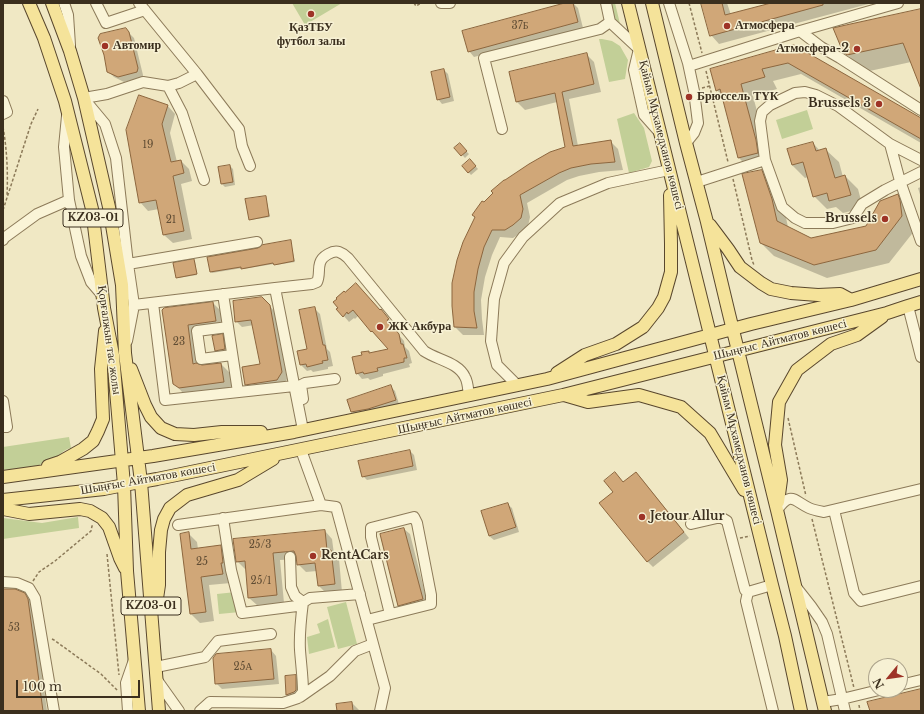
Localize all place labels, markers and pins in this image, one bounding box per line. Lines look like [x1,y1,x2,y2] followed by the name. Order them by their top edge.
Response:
[306,9,316,19] marker: ҚазТБУ футбол залы
[735,19,794,33] place label: Атмосфера
[277,21,345,49] place label: ҚазТБУ футбол залы
[722,21,732,31] marker: Атмосфера
[113,39,161,53] place label: Автомир
[100,41,110,51] marker: Автомир
[776,42,849,56] place label: Атмосфера-2
[852,44,862,54] marker: Атмосфера-2
[697,90,779,104] place label: Брюссель ТҮК
[684,92,694,102] marker: Брюссель ТҮК
[808,97,871,111] place label: Brussels 3
[874,99,884,109] marker: Brussels 3
[825,212,877,226] place label: Brussels
[880,214,890,224] marker: Brussels
[388,320,451,334] place label: ЖК Акбура
[375,322,385,332] marker: ЖК Акбура
[650,510,725,524] place label: Jetour Allur
[637,512,647,522] marker: Jetour Allur
[321,549,389,563] place label: RentACars
[308,551,318,561] marker: RentACars

